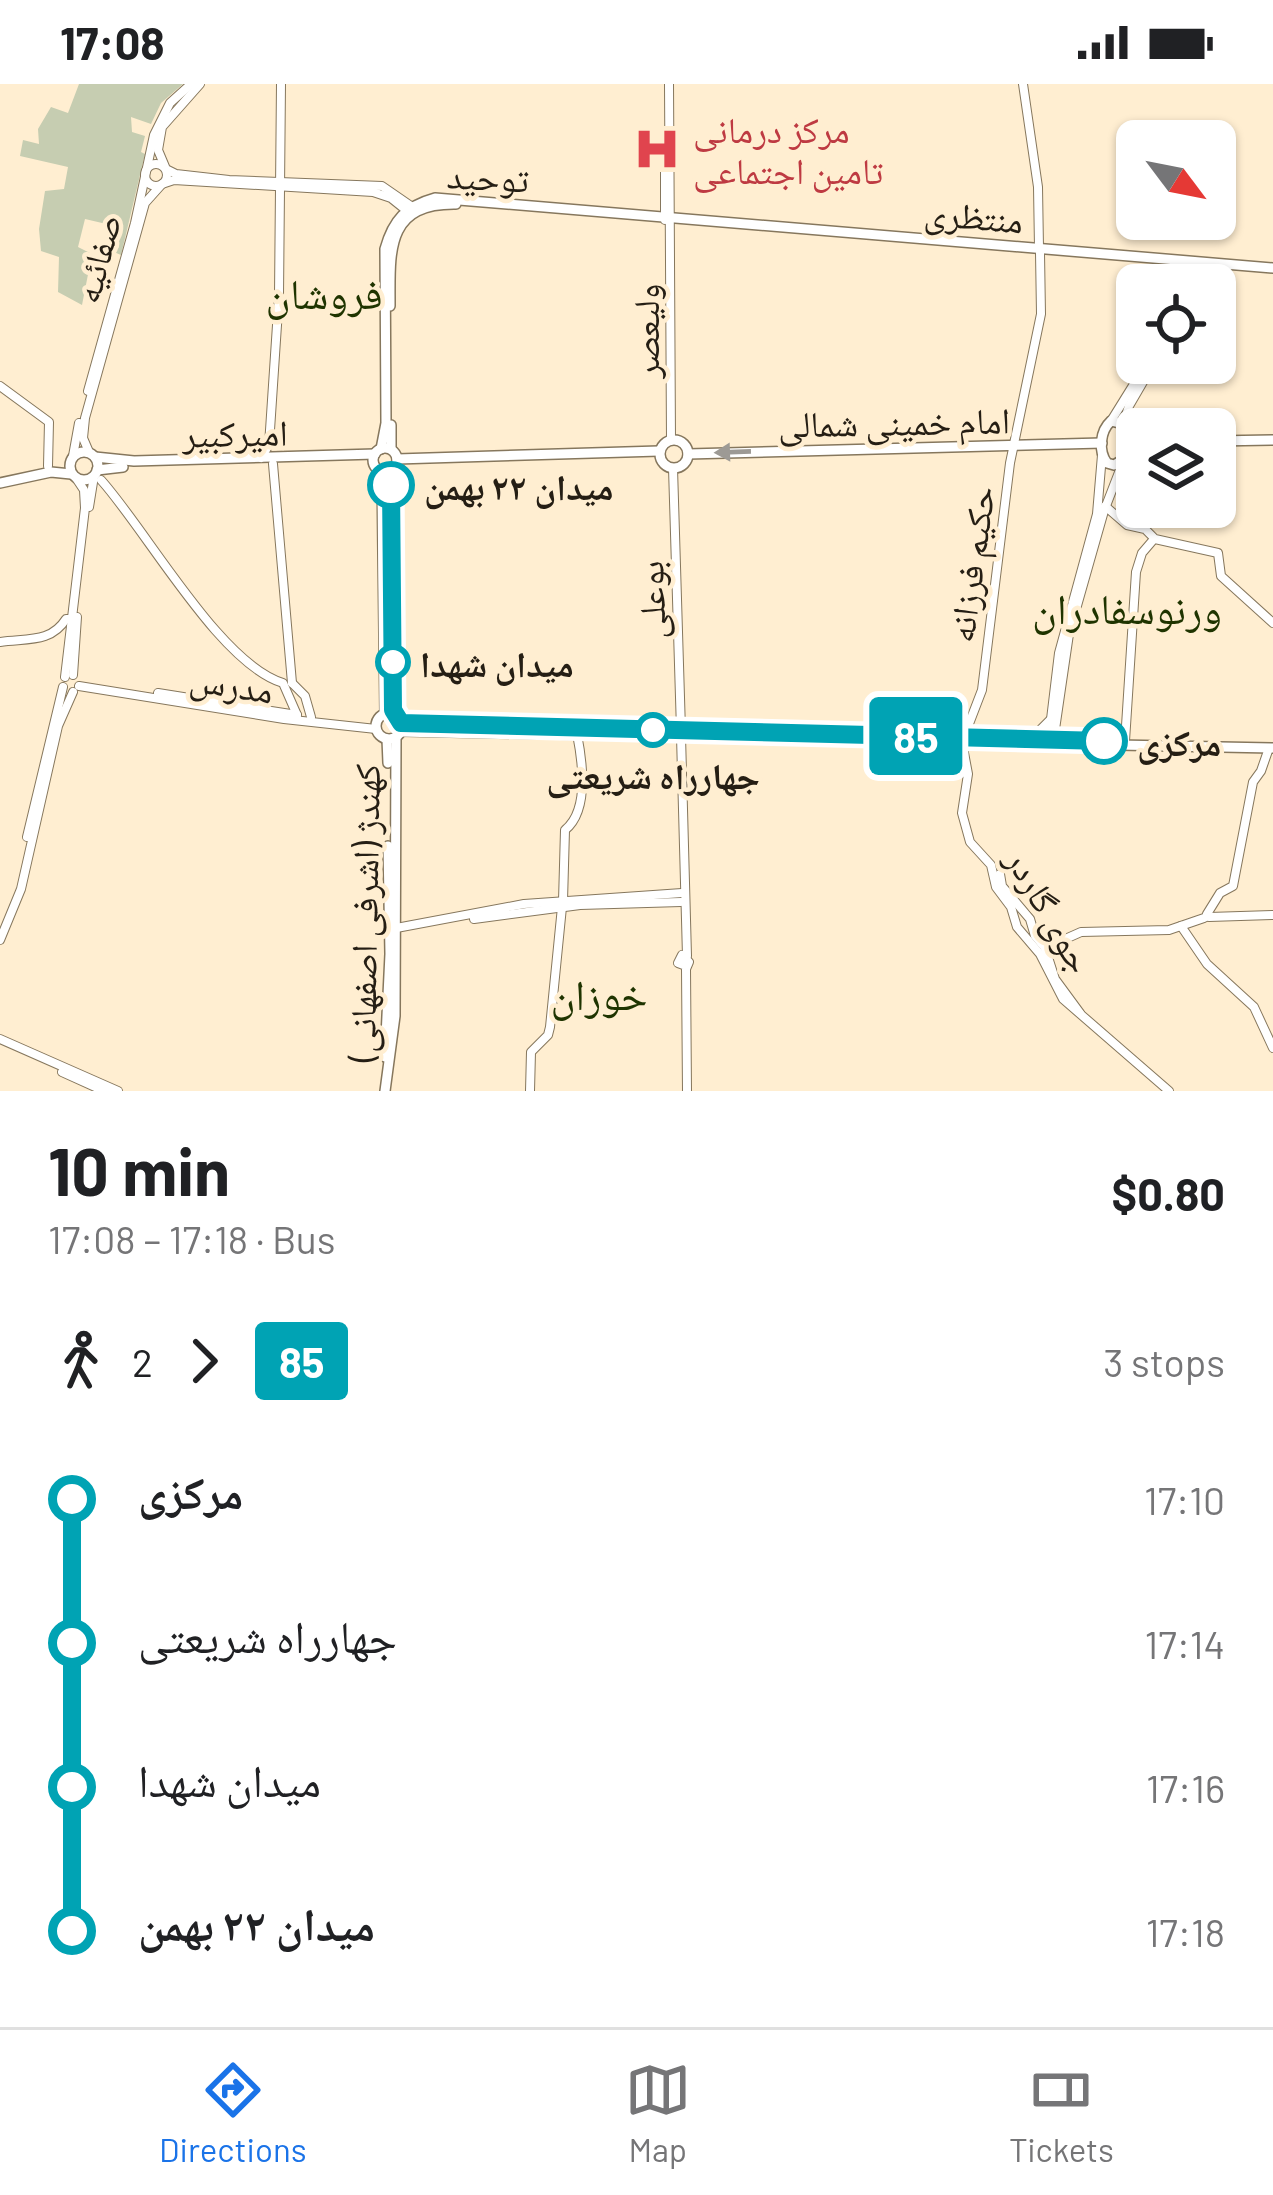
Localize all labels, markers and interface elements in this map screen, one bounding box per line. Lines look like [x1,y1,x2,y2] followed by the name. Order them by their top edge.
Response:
[60,15,165,69] text: 17:08
[693,107,883,193] place label: مرکز درمانی تامین اجتماعی
[1116,120,1236,240] north arrow
[1116,120,1236,528] map controls
[632,124,682,174] hospital icon: مرکز درمانی تامین اجتماعی
[446,152,530,200] street label: توحید
[922,189,1025,243] street label: منتظری
[64,209,129,307] street label: صفائیه
[1116,264,1236,384] button: locate
[265,267,383,320] district label: فروشان
[623,284,666,379] street label: ولیعصر
[778,397,1010,449] street label: امام خمینی شمالی
[1116,408,1236,528] button: layers
[181,410,288,456] street label: امیرکبیر
[713,443,751,462] one-way arrow
[369,463,413,507] marker: میدان ۲۲ بهمن
[424,464,614,510] place label: میدان ۲۲ بهمن
[938,483,1006,645] street label: حکیم فرزانه
[627,560,675,640] street label: بوعلی
[1032,582,1222,635] district label: ورنوسفادران
[420,641,574,686] place label: میدان شهدا
[377,646,409,678] marker: میدان شهدا
[187,655,277,713] street label: مدرس
[862,697,970,775] line badge: 85
[893,711,939,761] text: 85
[637,714,669,746] marker: جهارراه شریعتی
[1082,719,1126,763] marker: مرکزی
[1137,720,1221,765] place label: مرکزی
[546,753,760,799] place label: جهارراه شریعتی
[339,763,389,1064] street label: کهندژ (اشرفی اصفهانی)
[996,840,1104,981] street label: جوی گاردر
[550,968,648,1021] district label: خوزان
[48,1130,230,1209] text: 10 min
[1111,1166,1225,1220] text: $0.80
[48,1215,335,1262] text: 17:08 – 17:18 · Bus
[48,1328,114,1394] icon: walk
[171,1328,237,1394] icon: forward
[279,1336,324,1386] text: 85
[132,1338,153,1385] text: 2
[1103,1338,1225,1385] text: 3 stops
[138,1464,243,1518] text: مرکزی
[1144,1476,1225,1523] text: 17:10
[138,1608,397,1662] text: جهارراه شریعتی
[1145,1620,1225,1667] text: 17:14
[138,1752,321,1806] text: میدان شهدا
[1146,1764,1225,1811] text: 17:16
[138,1896,375,1950] text: میدان ۲۲ بهمن
[1146,1908,1225,1955] text: 17:18
[159,2057,307,2169] tab: Directions
[625,2057,691,2169] tab: Map
[1009,2057,1114,2169] tab: Tickets

